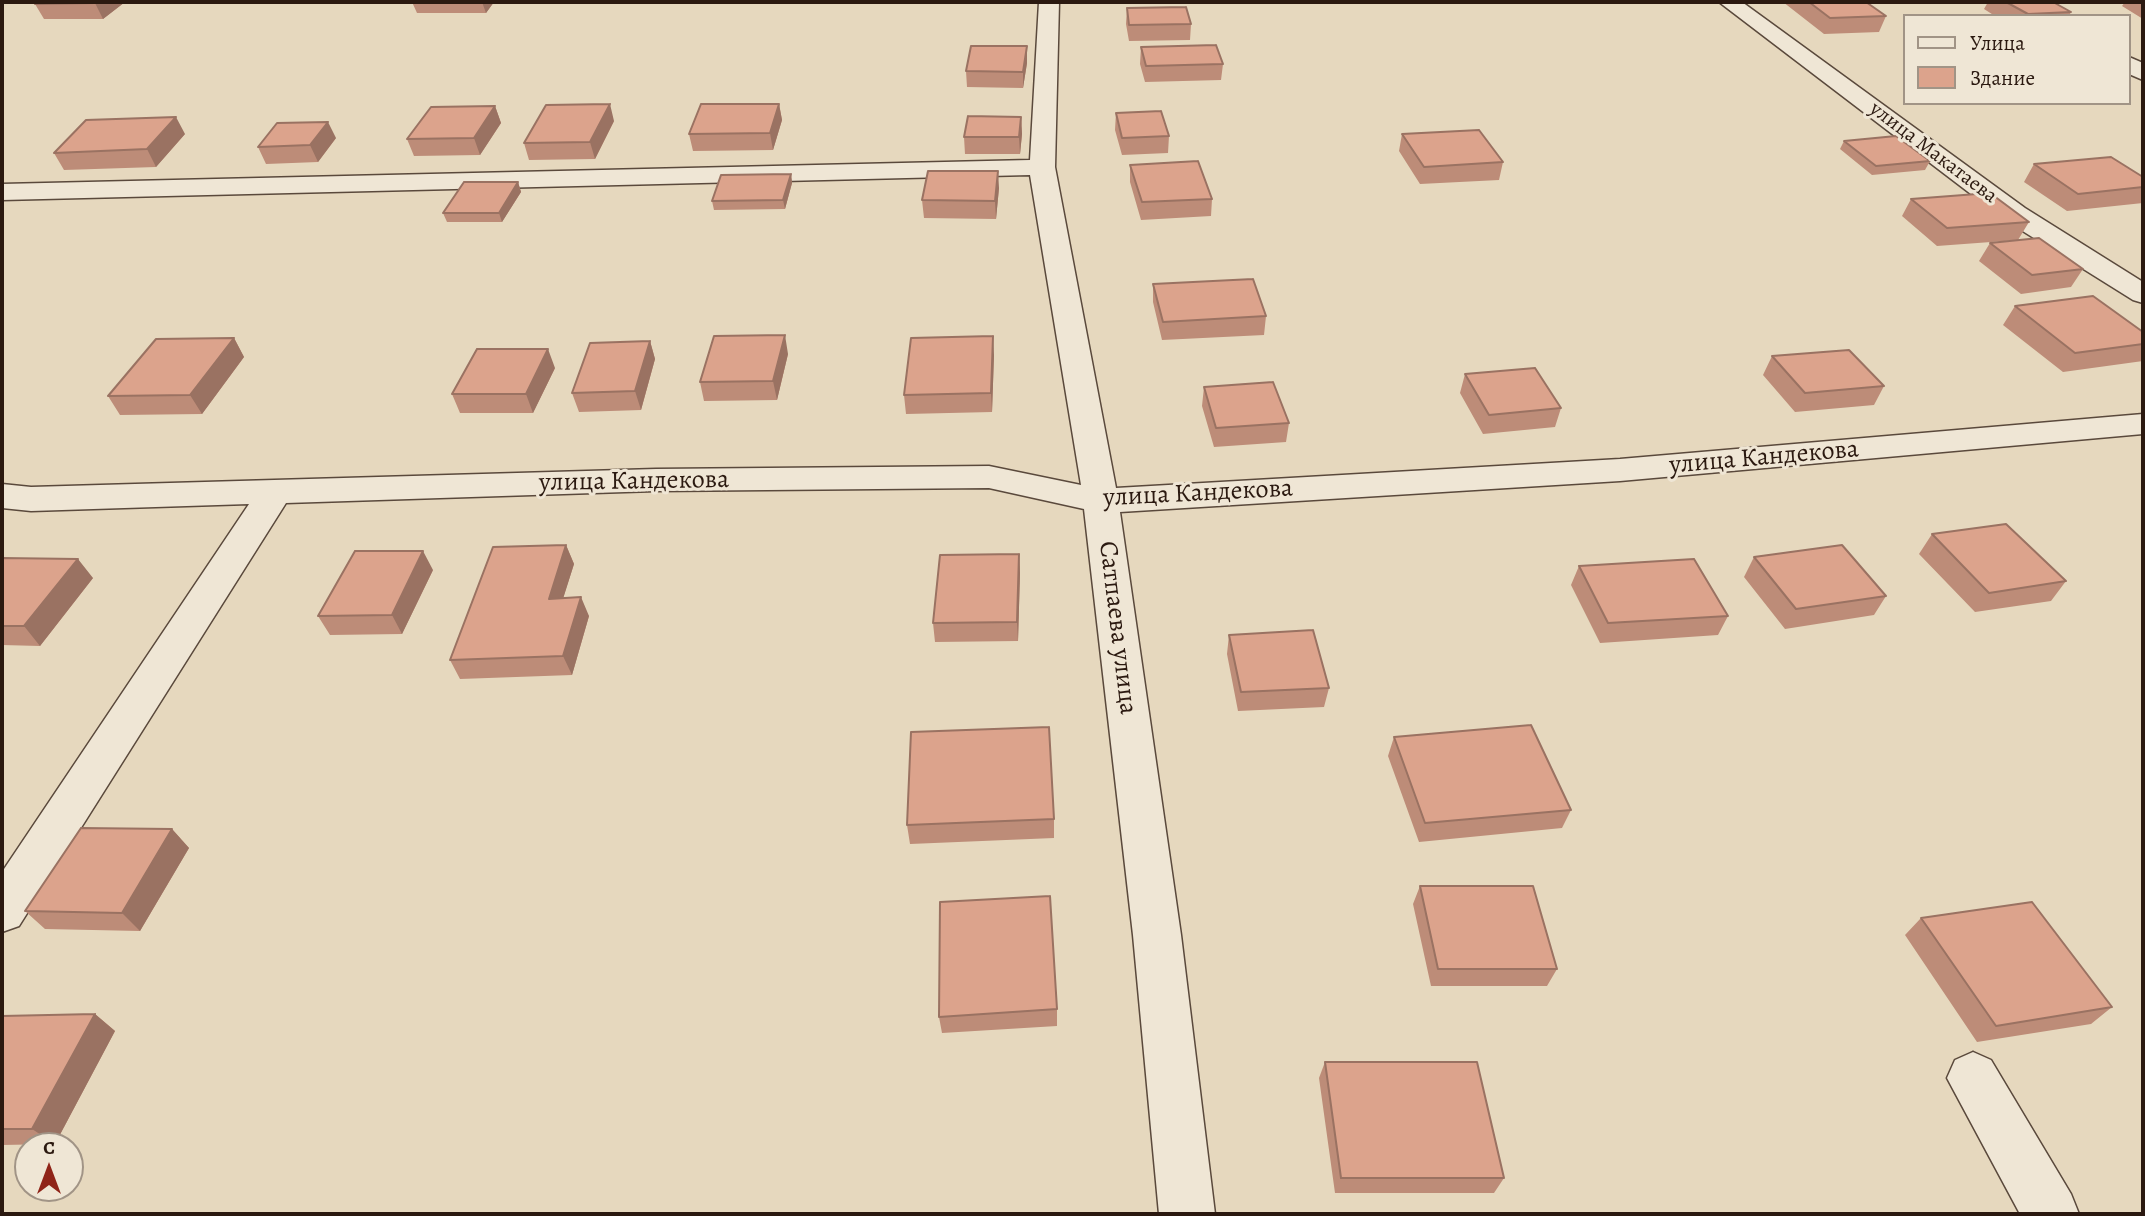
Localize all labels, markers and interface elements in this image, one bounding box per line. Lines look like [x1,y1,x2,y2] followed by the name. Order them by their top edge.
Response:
[1904,14,2131,105] legend
[1970,29,2025,57] text: Улица
[1970,64,2035,92] text: Здание
[1864,97,2002,209] street label: улица Макатаева
[1668,434,1860,482] street label: улица Кандекова
[539,465,729,499] street label: улица Кандекова
[1102,473,1294,515] street label: улица Кандекова
[1091,540,1143,716] street label: Сатпаева улица
[14,1132,84,1202] north arrow
[43,1135,55,1161] text: С

